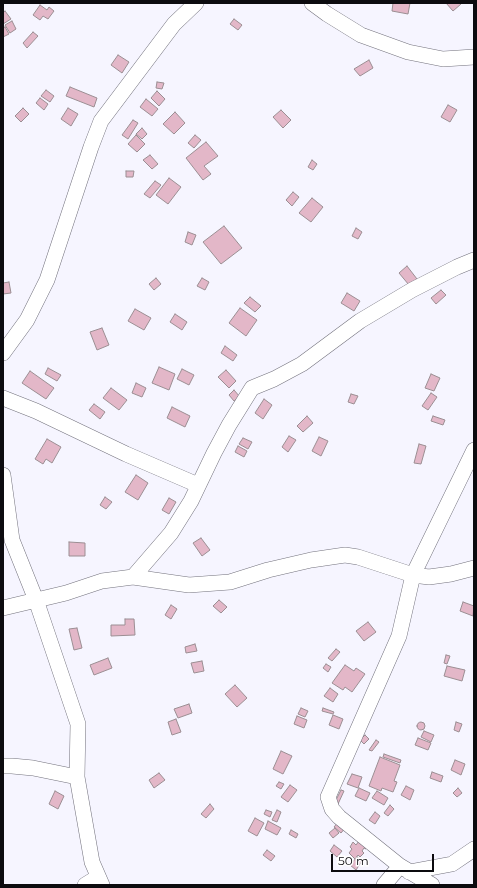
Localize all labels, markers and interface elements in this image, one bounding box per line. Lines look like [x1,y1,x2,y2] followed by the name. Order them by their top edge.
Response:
[333,846,436,872] scale bar
[338,853,369,868] text: 50 m

